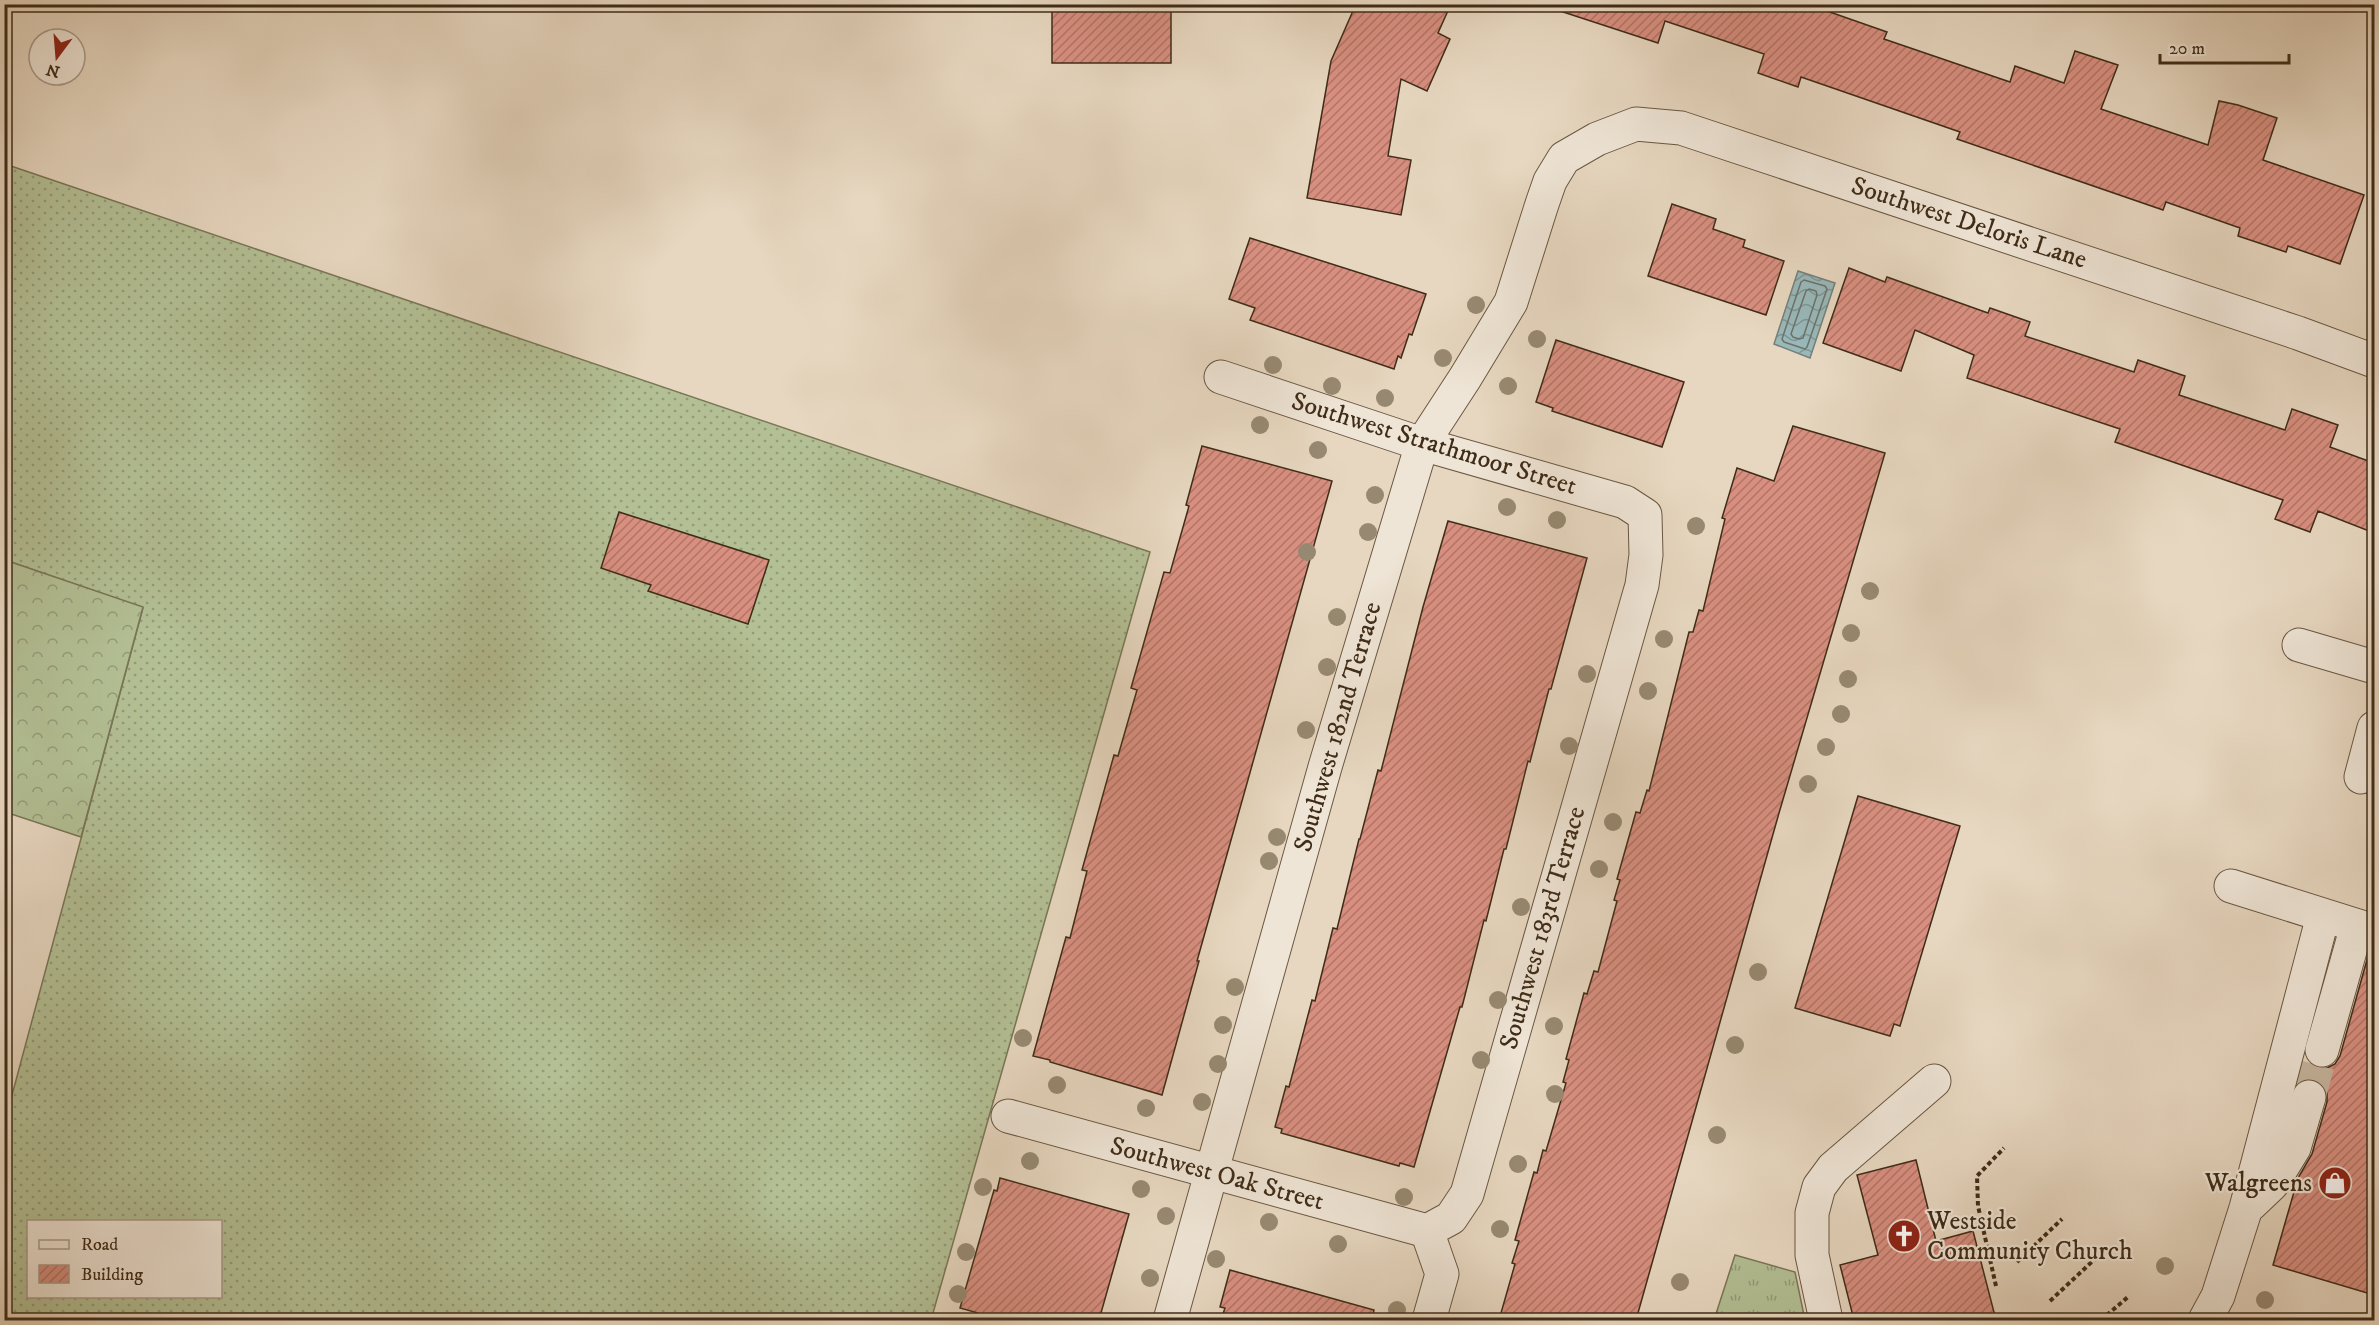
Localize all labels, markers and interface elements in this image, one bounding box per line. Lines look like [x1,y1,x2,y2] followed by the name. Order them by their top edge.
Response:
[27,27,87,87] north arrow
[2160,27,2289,65] scale bar
[2169,38,2205,60] text: 20 m
[44,59,62,82] text: N
[1847,169,2091,277] street label: Southwest Deloris Lane
[1287,385,1581,503] street label: Southwest Strathmoor Street
[1287,598,1389,856] street label: Southwest 182nd Terrace
[1493,803,1593,1053] street label: Southwest 183rd Terrace
[1106,1130,1328,1218] street label: Southwest Oak Street
[2317,1165,2353,1201] shop icon: Walgreens
[2204,1167,2312,1200] place label: Walgreens
[1926,1205,2133,1268] place label: Westside Community Church
[1886,1218,1922,1254] church icon: Westside Community Church
[27,1220,222,1298] legend
[81,1234,118,1256] text: Road
[81,1264,143,1286] text: Building

